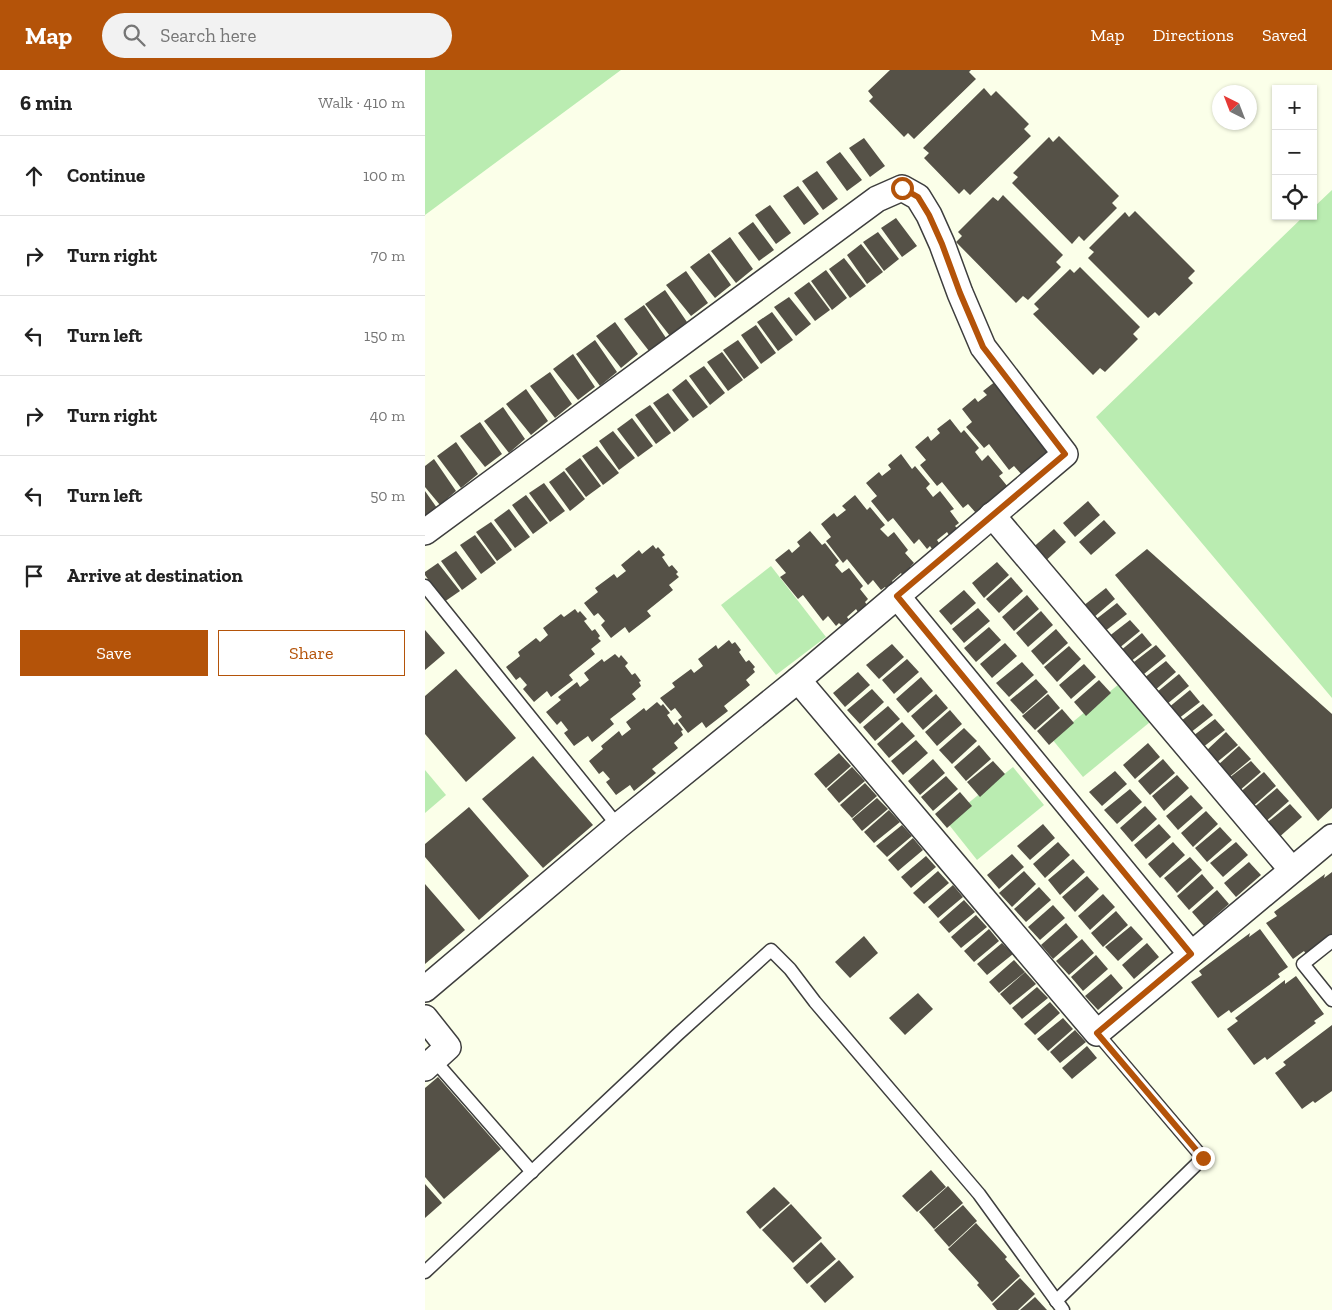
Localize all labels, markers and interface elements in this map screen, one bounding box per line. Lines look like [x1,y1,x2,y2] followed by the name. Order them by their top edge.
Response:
[102,13,452,58] search box
[25,21,72,50] text: Map
[120,21,148,49] icon: search
[160,24,257,47] text: Search here
[1090,24,1125,46] text: Map
[1153,24,1234,46] text: Directions
[1262,24,1307,46] text: Saved
[1212,85,1257,130] north arrow
[1272,85,1317,220] map controls
[1272,85,1317,130] button: +
[20,90,72,115] text: 6 min
[318,93,405,112] text: Walk · 410 m
[1272,130,1317,175] button: −
[20,162,48,190] icon: ahead
[67,164,145,187] text: Continue
[363,166,405,185] text: 100 m
[1272,175,1317,220] button: locate
[891,177,914,200] route start
[20,242,48,270] icon: right
[67,244,157,267] text: Turn right
[371,246,405,265] text: 70 m
[20,322,48,350] icon: left
[67,324,142,347] text: Turn left
[364,326,405,345] text: 150 m
[20,402,48,430] icon: right
[67,404,157,427] text: Turn right
[370,406,405,425] text: 40 m
[20,482,48,510] icon: left
[67,484,142,507] text: Turn left
[370,486,405,505] text: 50 m
[20,562,48,590] icon: arrive
[67,564,243,587] text: Arrive at destination
[20,630,208,676] button: Save
[218,630,405,676] button: Share
[1192,1147,1215,1170] route end

